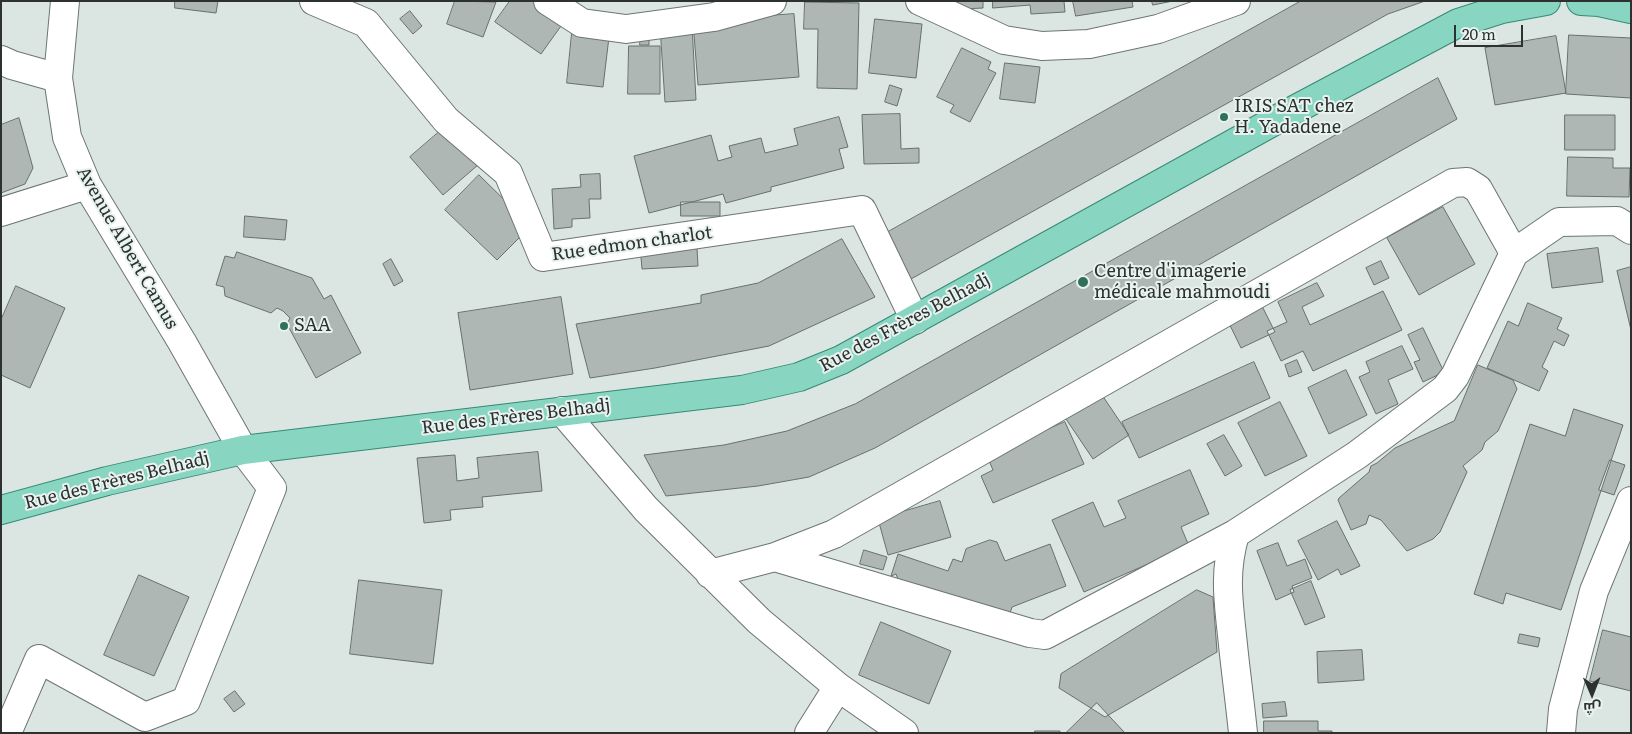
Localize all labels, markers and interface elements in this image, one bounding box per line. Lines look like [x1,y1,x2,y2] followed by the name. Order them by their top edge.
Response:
[1457,15,1526,47] scale bar
[1462,22,1496,45] text: 20 m
[1234,96,1354,138] place label: IRIS SAT chez H. Yadadene
[1218,111,1230,123] marker: IRIS SAT chez H. Yadadene
[72,163,182,333] street label: Avenue Albert Camus
[550,222,714,266] street label: Rue edmon charlot
[1094,261,1270,304] place label: Centre d'imagerie médicale mahmoudi
[816,269,994,377] street label: Rue des Frères Belhadj
[1076,275,1090,289] marker: Centre d'imagerie médicale mahmoudi
[294,315,331,337] place label: SAA
[278,320,290,332] marker: SAA
[420,395,612,439] street label: Rue des Frères Belhadj
[22,448,212,514] street label: Rue des Frères Belhadj
[1567,669,1617,719] north arrow
[1583,699,1601,719] text: ش

